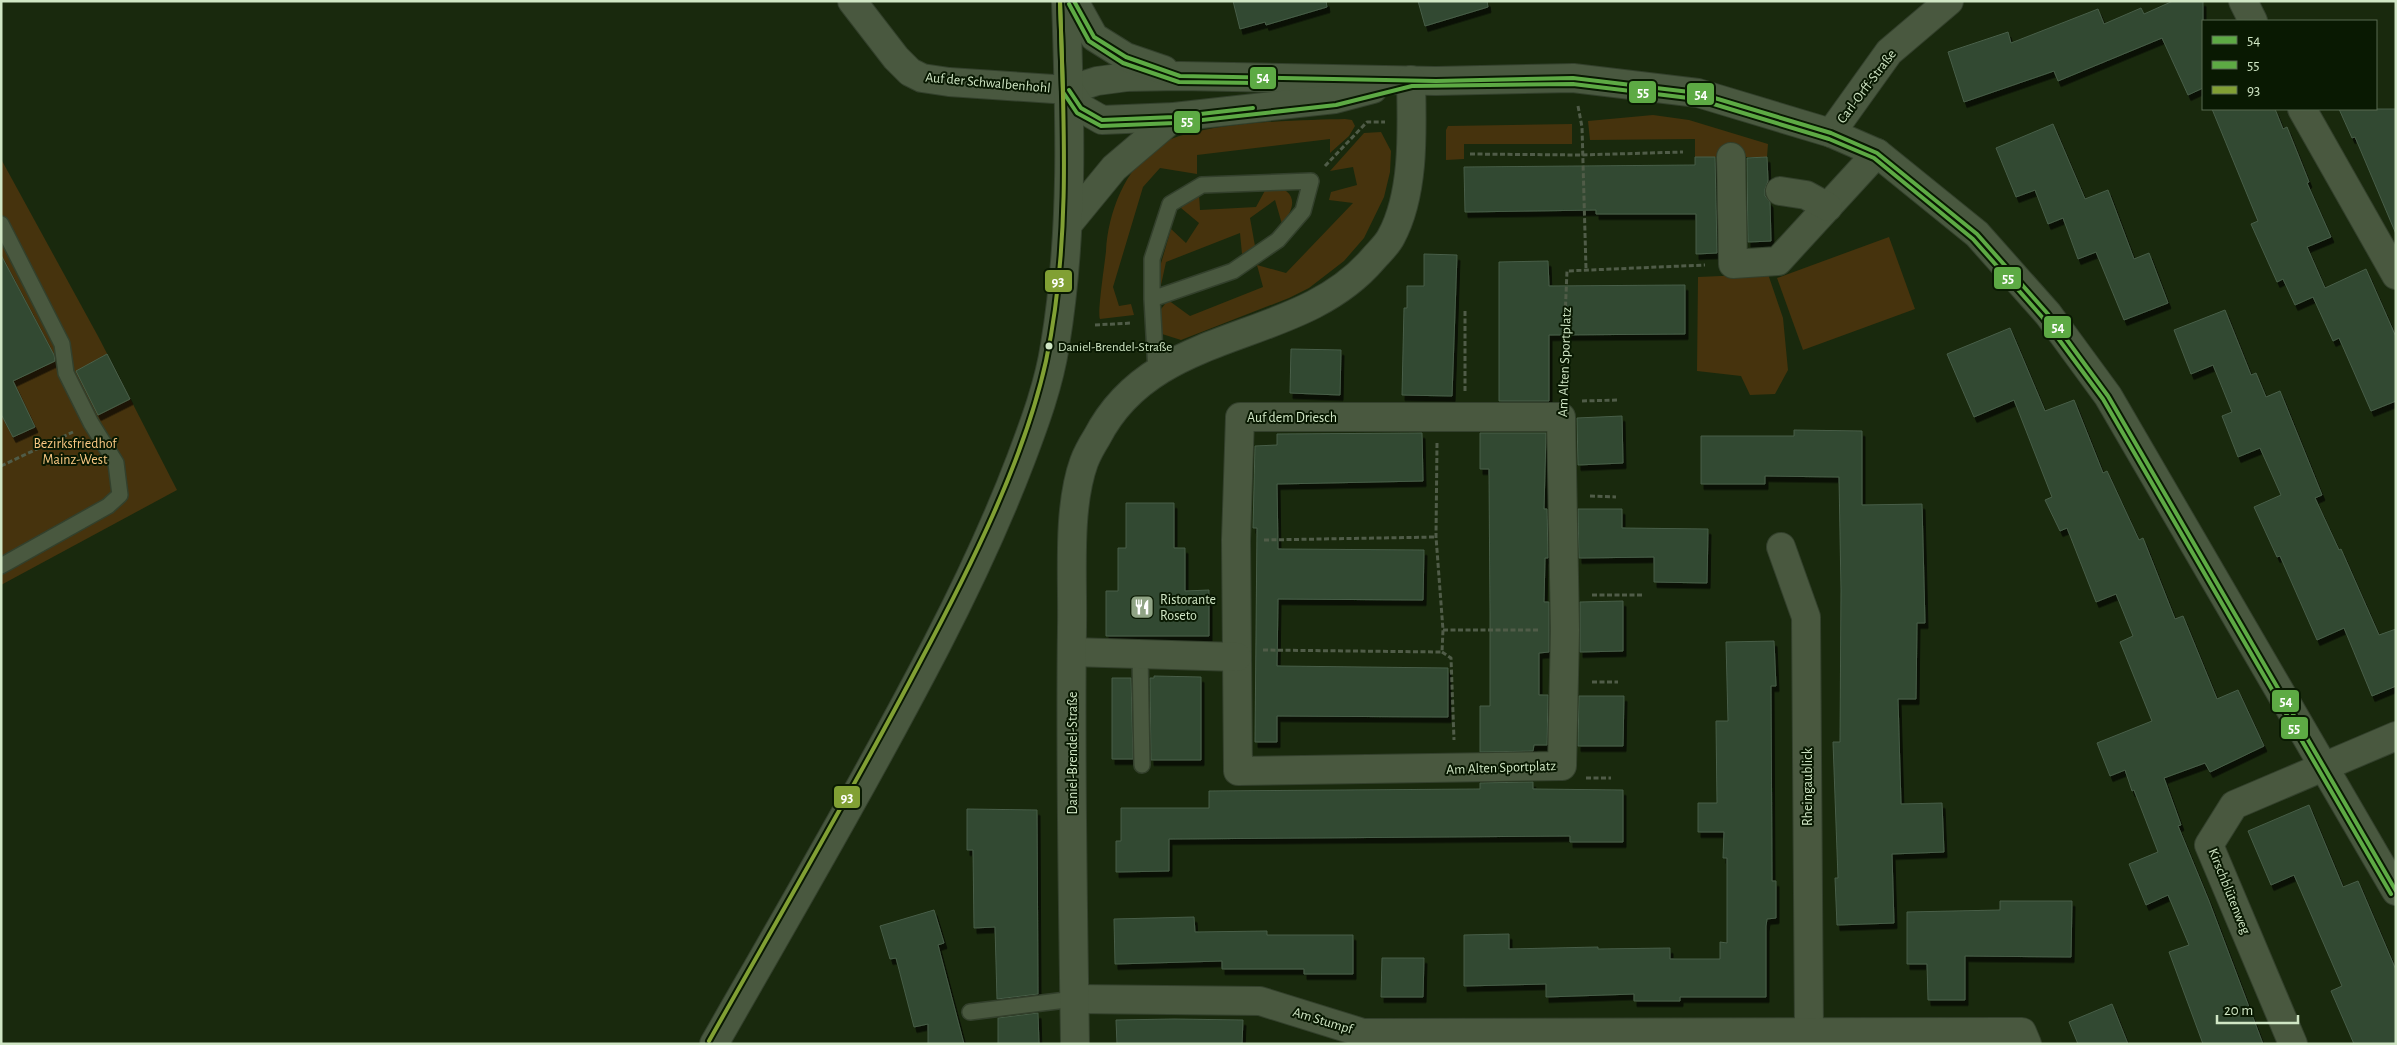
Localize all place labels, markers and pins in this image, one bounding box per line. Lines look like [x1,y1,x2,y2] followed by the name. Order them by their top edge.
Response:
[1044,341,1054,351] marker: Daniel-Brendel-Straße
[1058,341,1172,354] place label: Daniel-Brendel-Straße
[1160,593,1216,623] place label: Ristorante Roseto
[1129,594,1155,620] restaurant icon: Ristorante Roseto

